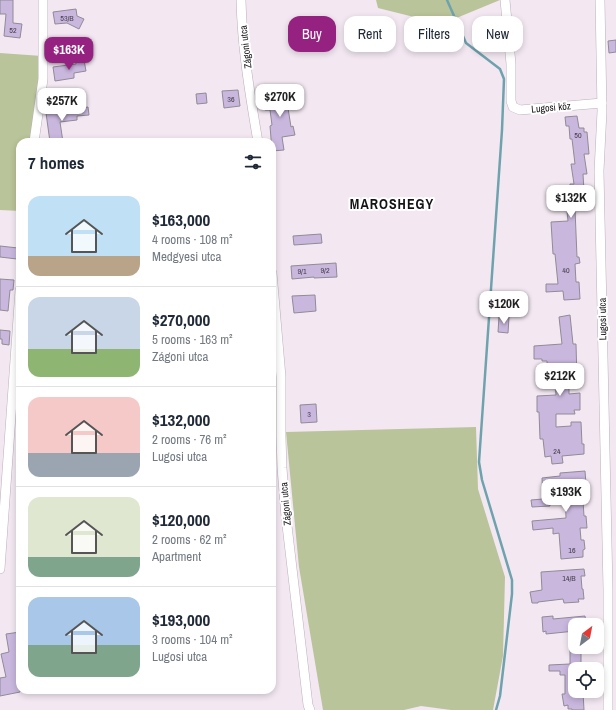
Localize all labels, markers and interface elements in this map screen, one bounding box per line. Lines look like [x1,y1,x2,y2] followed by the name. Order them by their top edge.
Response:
[60,13,74,23] house number: 53/B
[288,16,336,52] chip: Buy
[344,16,396,52] chip: Rent
[404,16,464,52] chip: Filters
[472,16,523,52] chip: New
[236,24,255,69] street label: Zágoni utca
[9,25,17,35] house number: 52
[41,37,97,71] pin: $163K
[53,41,85,58] text: $163K
[252,84,308,118] pin: $270K
[34,88,90,122] pin: $257K
[264,88,296,105] text: $270K
[46,92,78,109] text: $257K
[227,94,235,104] house number: 36
[531,99,571,116] street label: Lugosi köz
[574,130,582,140] house number: 50
[28,151,85,174] text: 7 homes
[242,151,264,173] icon: filters
[543,185,599,219] pin: $132K
[555,189,587,206] text: $132K
[350,195,434,213] district label: MAROSHEGY
[152,208,210,231] text: $163,000
[60,212,108,260] icon: home
[152,231,233,248] text: 4 rooms · 108 m²
[152,248,221,265] text: Medgyesi utca
[320,265,330,275] house number: 9/2
[562,265,570,275] house number: 40
[297,266,307,276] house number: 9/1
[476,291,532,325] pin: $120K
[488,295,520,312] text: $120K
[596,297,609,340] street label: Lugosi utca
[152,308,210,331] text: $270,000
[60,313,108,361] icon: home
[152,331,233,348] text: 5 rooms · 163 m²
[152,348,208,365] text: Zágoni utca
[532,363,588,397] pin: $212K
[544,367,576,384] text: $212K
[152,408,210,431] text: $132,000
[307,409,311,419] house number: 3
[60,413,108,461] icon: home
[152,431,227,448] text: 2 rooms · 76 m²
[553,446,561,456] house number: 24
[152,448,207,465] text: Lugosi utca
[538,479,594,513] pin: $193K
[277,481,294,526] street label: Zágoni utca
[550,483,582,500] text: $193K
[152,508,210,531] text: $120,000
[60,513,108,561] icon: home
[152,531,227,548] text: 2 rooms · 62 m²
[568,545,576,555] house number: 16
[152,548,201,565] text: Apartment
[562,573,576,583] house number: 14/B
[152,608,210,631] text: $193,000
[60,613,108,661] icon: home
[568,618,604,654] north arrow
[568,618,604,698] map controls
[152,631,233,648] text: 3 rooms · 104 m²
[152,648,207,665] text: Lugosi utca
[568,662,604,698] button: locate

